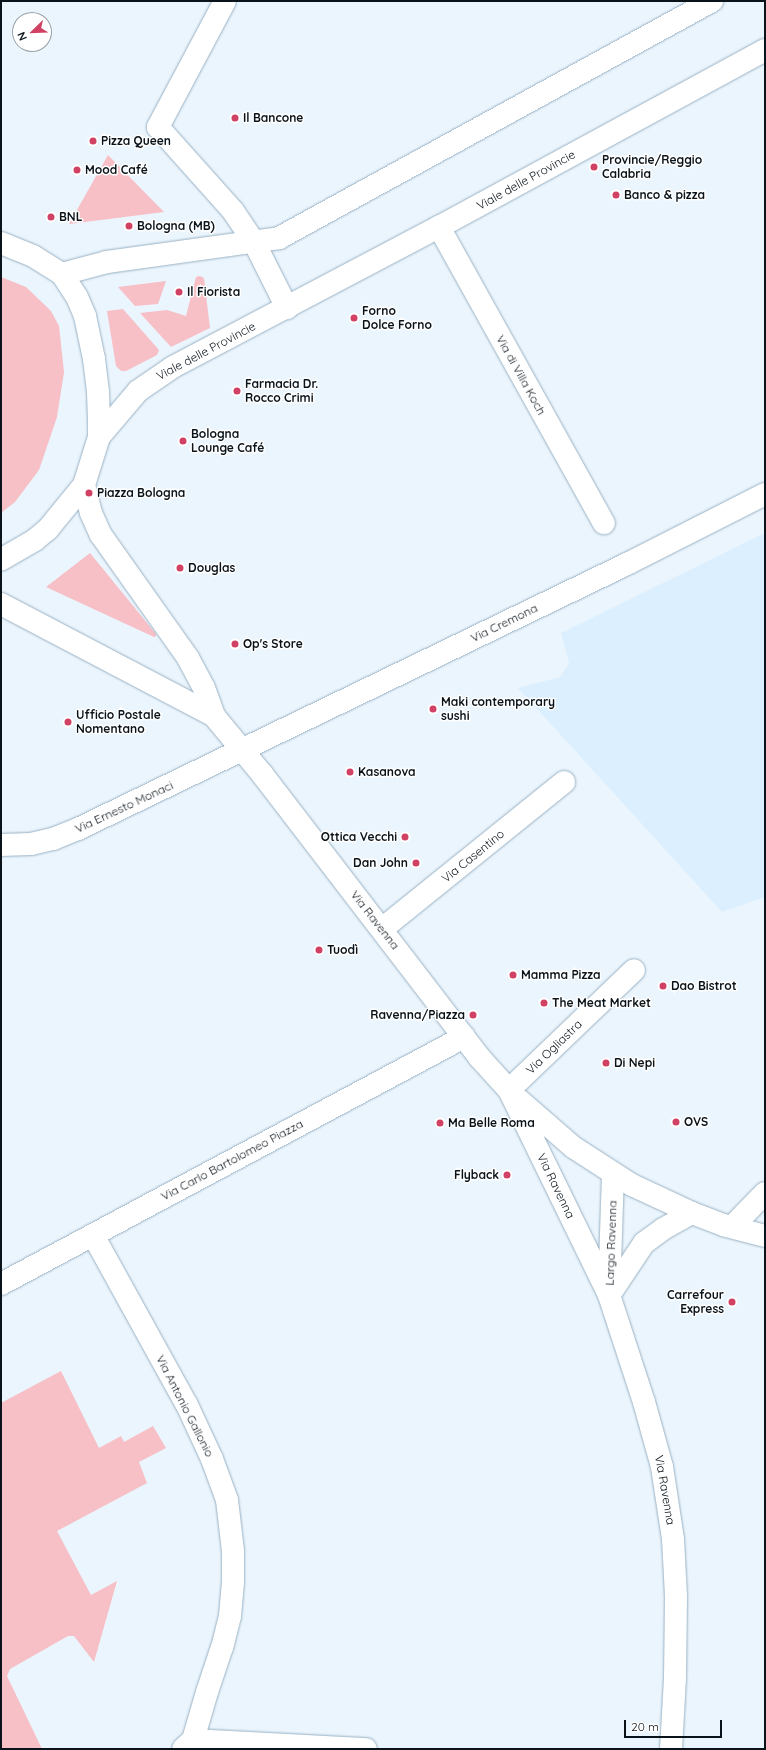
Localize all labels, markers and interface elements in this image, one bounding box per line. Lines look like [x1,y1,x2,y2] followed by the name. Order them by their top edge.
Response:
[12,12,52,52] north arrow
[14,30,30,43] text: N
[243,111,303,125] place label: Il Bancone
[230,113,240,123] marker: Il Bancone
[101,134,171,148] place label: Pizza Queen
[88,136,98,146] marker: Pizza Queen
[474,147,578,213] street label: Viale delle Provincie
[602,153,702,181] place label: Provincie/Reggio Calabria
[589,162,599,172] marker: Provincie/Reggio Calabria
[85,163,148,177] place label: Mood Café
[72,165,82,175] marker: Mood Café
[624,188,705,202] place label: Banco & pizza
[611,190,621,200] marker: Banco & pizza
[59,210,82,224] place label: BNL
[46,212,56,222] marker: BNL
[137,219,215,233] place label: Bologna (MB)
[124,221,134,231] marker: Bologna (MB)
[187,285,240,299] place label: Il Fiorista
[174,287,184,297] marker: Il Fiorista
[362,304,432,332] place label: Forno Dolce Forno
[349,313,359,323] marker: Forno Dolce Forno
[154,319,258,383] street label: Viale delle Provincie
[493,333,549,417] street label: Via di Villa Koch
[245,377,318,405] place label: Farmacia Dr. Rocco Crimi
[232,386,242,396] marker: Farmacia Dr. Rocco Crimi
[191,427,264,455] place label: Bologna Lounge Café
[178,436,188,446] marker: Bologna Lounge Café
[97,486,185,500] place label: Piazza Bologna
[84,488,94,498] marker: Piazza Bologna
[188,561,235,575] place label: Douglas
[175,563,185,573] marker: Douglas
[468,601,540,645] street label: Via Cremona
[243,637,303,651] place label: Op's Store
[230,639,240,649] marker: Op's Store
[441,695,555,723] place label: Maki contemporary sushi
[428,704,438,714] marker: Maki contemporary sushi
[76,708,161,736] place label: Ufficio Postale Nomentano
[63,717,73,727] marker: Ufficio Postale Nomentano
[358,765,416,779] place label: Kasanova
[345,767,355,777] marker: Kasanova
[73,778,175,836] street label: Via Ernesto Monaci
[439,826,507,886] street label: Via Casentino
[321,830,397,844] place label: Ottica Vecchi
[400,832,410,842] marker: Ottica Vecchi
[353,856,408,870] place label: Dan John
[411,858,421,868] marker: Dan John
[348,888,402,952] street label: Via Ravenna
[327,943,358,957] place label: Tuodì
[314,945,324,955] marker: Tuodì
[521,968,601,982] place label: Mamma Pizza
[508,970,518,980] marker: Mamma Pizza
[671,979,737,993] place label: Dao Bistrot
[658,981,668,991] marker: Dao Bistrot
[552,996,651,1010] place label: The Meat Market
[539,998,549,1008] marker: The Meat Market
[370,1008,465,1022] place label: Ravenna/Piazza
[468,1010,478,1020] marker: Ravenna/Piazza
[523,1017,585,1077] street label: Via Ogliastra
[614,1056,655,1070] place label: Di Nepi
[601,1058,611,1068] marker: Di Nepi
[684,1115,708,1129] place label: OVS
[158,1116,306,1204] street label: Via Carlo Bartolomeo Piazza
[448,1116,535,1130] place label: Ma Belle Roma
[671,1117,681,1127] marker: OVS
[435,1118,445,1128] marker: Ma Belle Roma
[534,1151,578,1221] street label: Via Ravenna
[454,1168,499,1182] place label: Flyback
[502,1170,512,1180] marker: Flyback
[602,1200,620,1286] street label: Largo Ravenna
[667,1288,724,1316] place label: Carrefour Express
[727,1297,737,1307] marker: Carrefour Express
[153,1353,217,1459] street label: Via Antonio Gallonio
[652,1454,678,1526] street label: Via Ravenna
[626,1712,724,1738] scale bar
[631,1719,659,1734] text: 20 m

